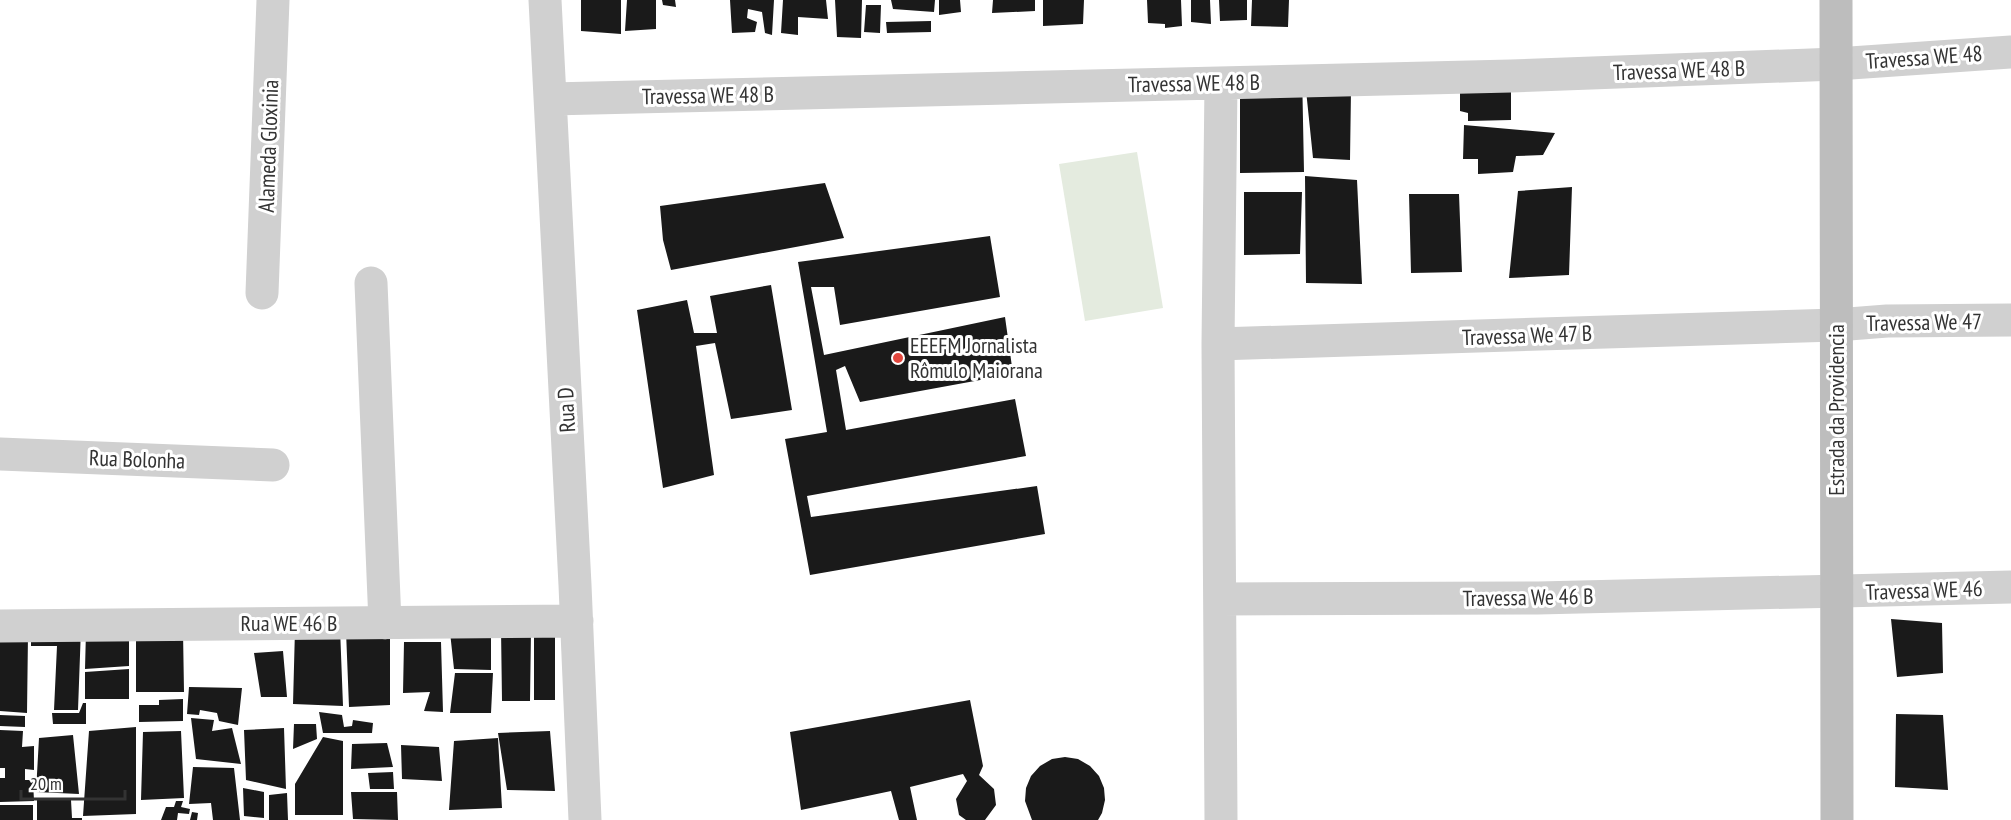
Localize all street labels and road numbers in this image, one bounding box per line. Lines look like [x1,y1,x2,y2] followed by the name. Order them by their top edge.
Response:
[1865,39,1983,75] street label: Travessa WE 48
[1612,54,1746,86] street label: Travessa WE 48 B
[1128,68,1260,98] street label: Travessa WE 48 B
[252,79,284,213] street label: Alameda Gloxinia
[642,80,774,110] street label: Travessa WE 48 B
[1866,307,1982,337] street label: Travessa We 47
[1462,319,1592,351] street label: Travessa We 47 B
[1822,324,1850,496] street label: Estrada da Providencia
[551,387,581,433] street label: Rua D
[88,443,186,475] street label: Rua Bolonha
[1865,574,1983,606] street label: Travessa WE 46
[1462,582,1594,612] street label: Travessa We 46 B
[241,609,337,637] street label: Rua WE 46 B

